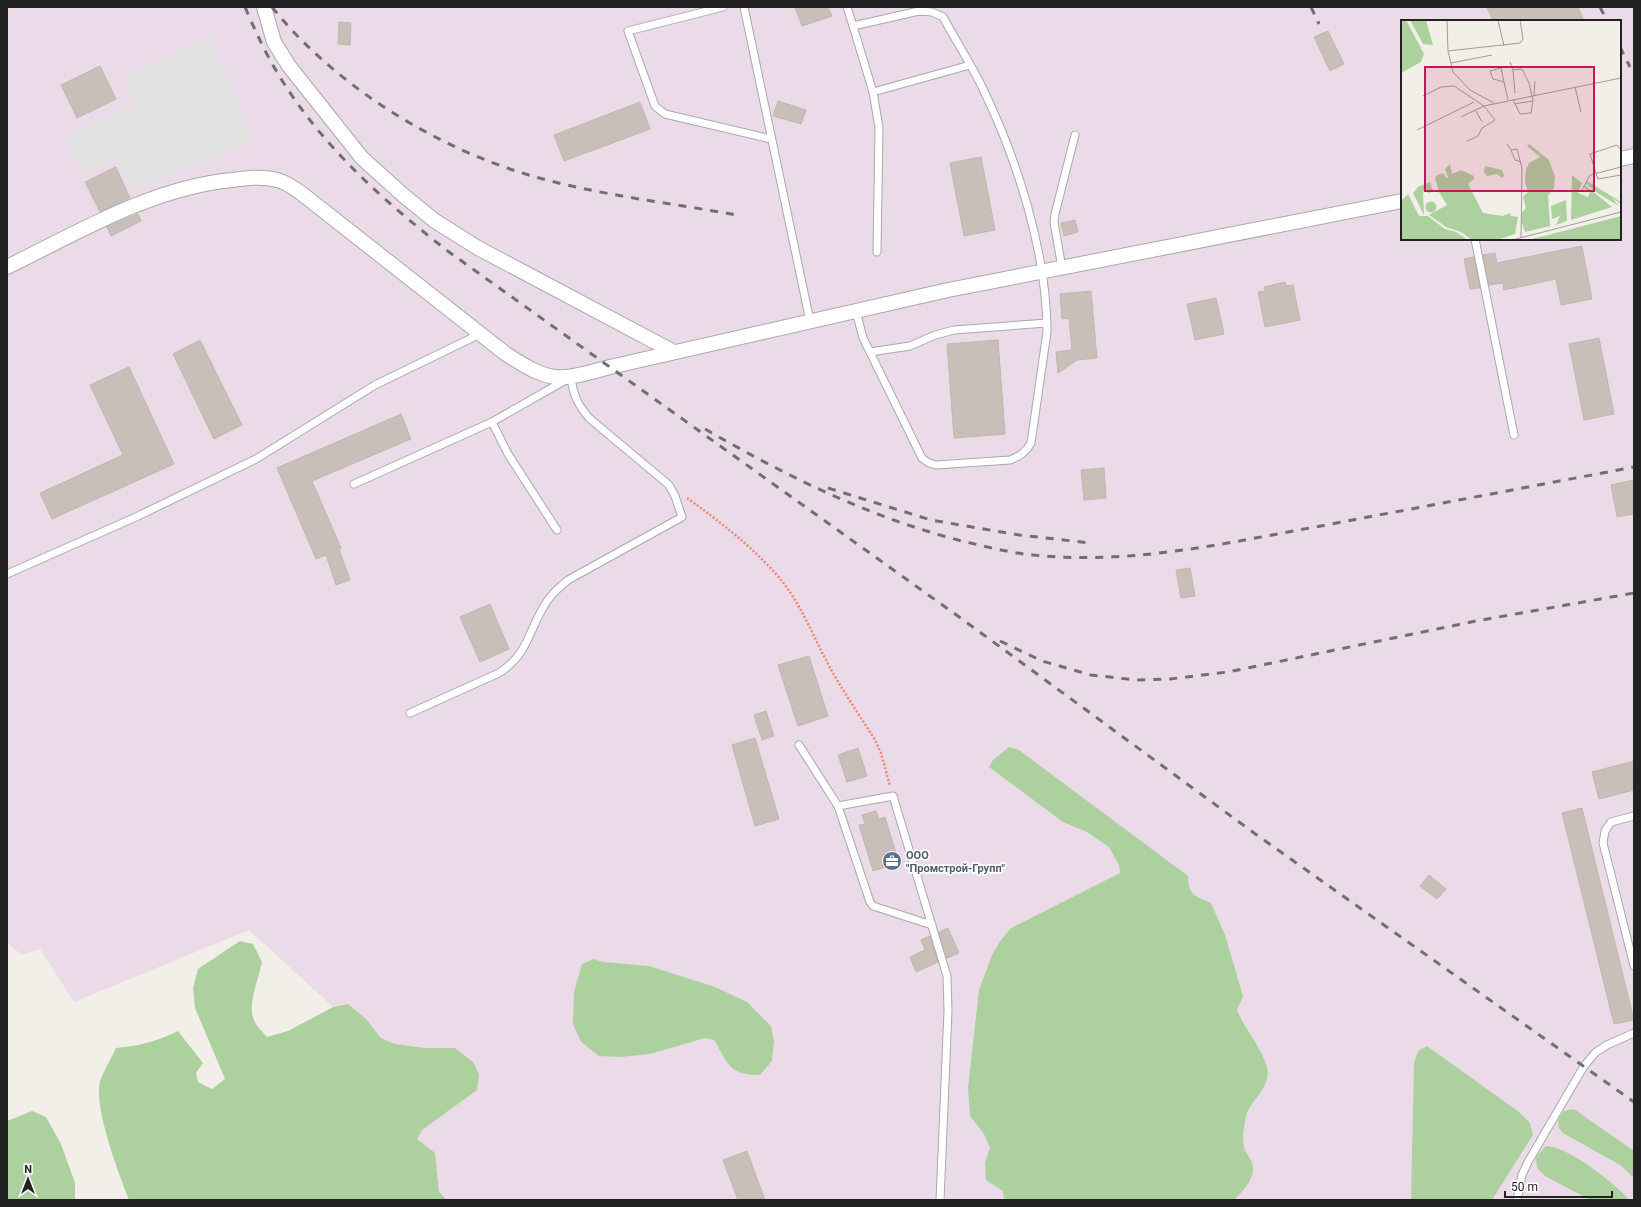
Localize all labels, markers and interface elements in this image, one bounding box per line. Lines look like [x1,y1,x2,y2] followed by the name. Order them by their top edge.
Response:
[1401,20,1621,240] inset map
[906,849,1006,875] place label: ООО "Промстрой-Групп"
[881,850,903,872] office icon: ООО "Промстрой-Групп"
[8,1159,48,1199] north arrow
[24,1163,32,1176] text: N
[1505,1173,1612,1199] scale bar
[1511,1180,1538,1194] text: 50 m

